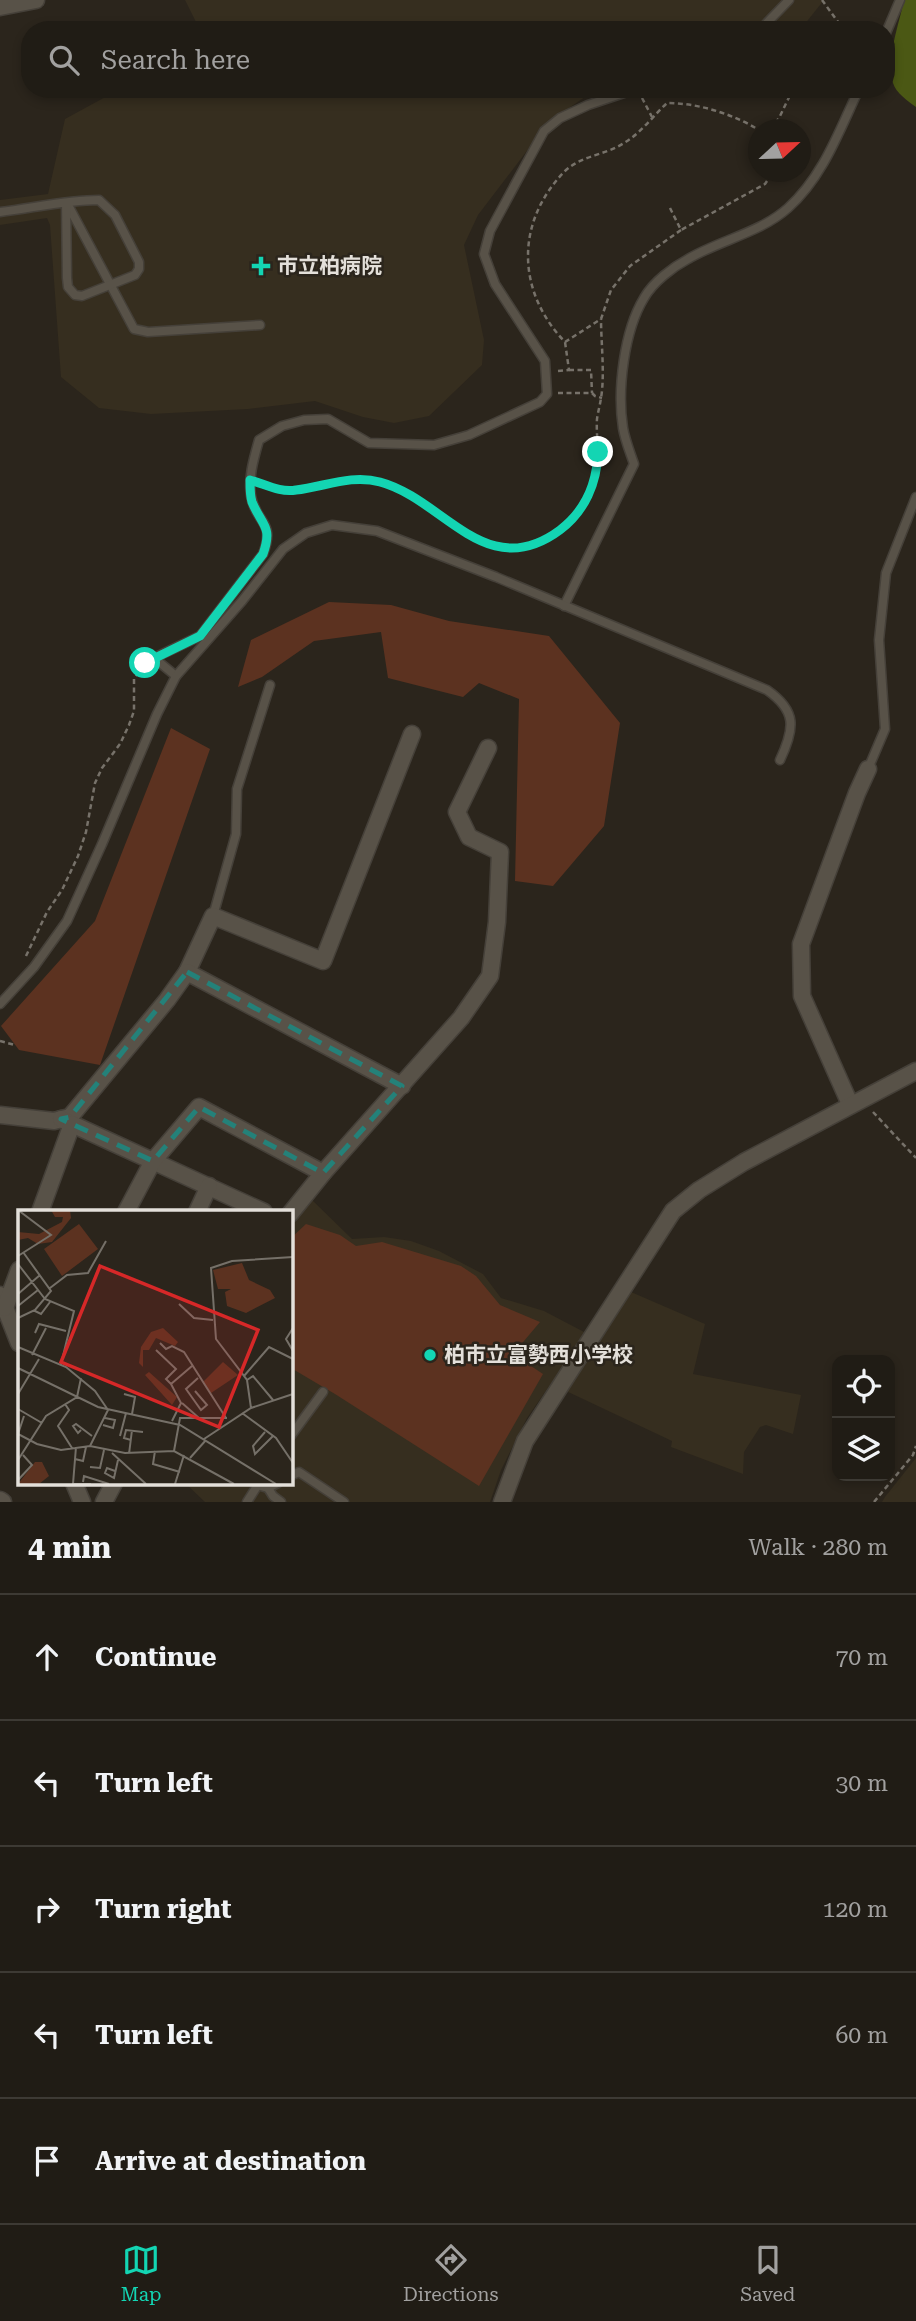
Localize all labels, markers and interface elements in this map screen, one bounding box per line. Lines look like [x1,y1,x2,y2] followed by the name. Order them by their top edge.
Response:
[21,21,895,98] search box
[45,41,83,79] icon: search
[101,45,250,75] text: Search here
[748,119,811,182] north arrow
[277,254,382,278] place label: 市立柏病院
[251,256,271,276] marker: 市立柏病院
[582,436,613,467] route end
[129,647,160,678] route start
[18,1210,292,1484] inset map
[444,1343,633,1367] place label: 柏市立富勢西小学校
[422,1347,438,1363] marker: 柏市立富勢西小学校
[832,1355,895,1481] map controls
[832,1355,895,1418] button: locate
[832,1418,895,1481] button: layers
[28,1530,111,1565] text: 4 min
[749,1534,888,1561] text: Walk · 280 m
[28,1638,66,1676] icon: ahead
[95,1642,217,1672] text: Continue
[835,1644,888,1671] text: 70 m
[28,1764,66,1802] icon: left
[95,1768,213,1798] text: Turn left
[835,1770,888,1797] text: 30 m
[28,1890,66,1928] icon: right
[95,1894,231,1924] text: Turn right
[823,1896,888,1923] text: 120 m
[28,2016,66,2054] icon: left
[95,2020,213,2050] text: Turn left
[835,2022,888,2049] text: 60 m
[28,2142,66,2180] icon: arrive
[95,2146,366,2176] text: Arrive at destination
[121,2241,161,2306] tab: Map
[403,2241,499,2306] tab: Directions
[740,2241,795,2306] tab: Saved

